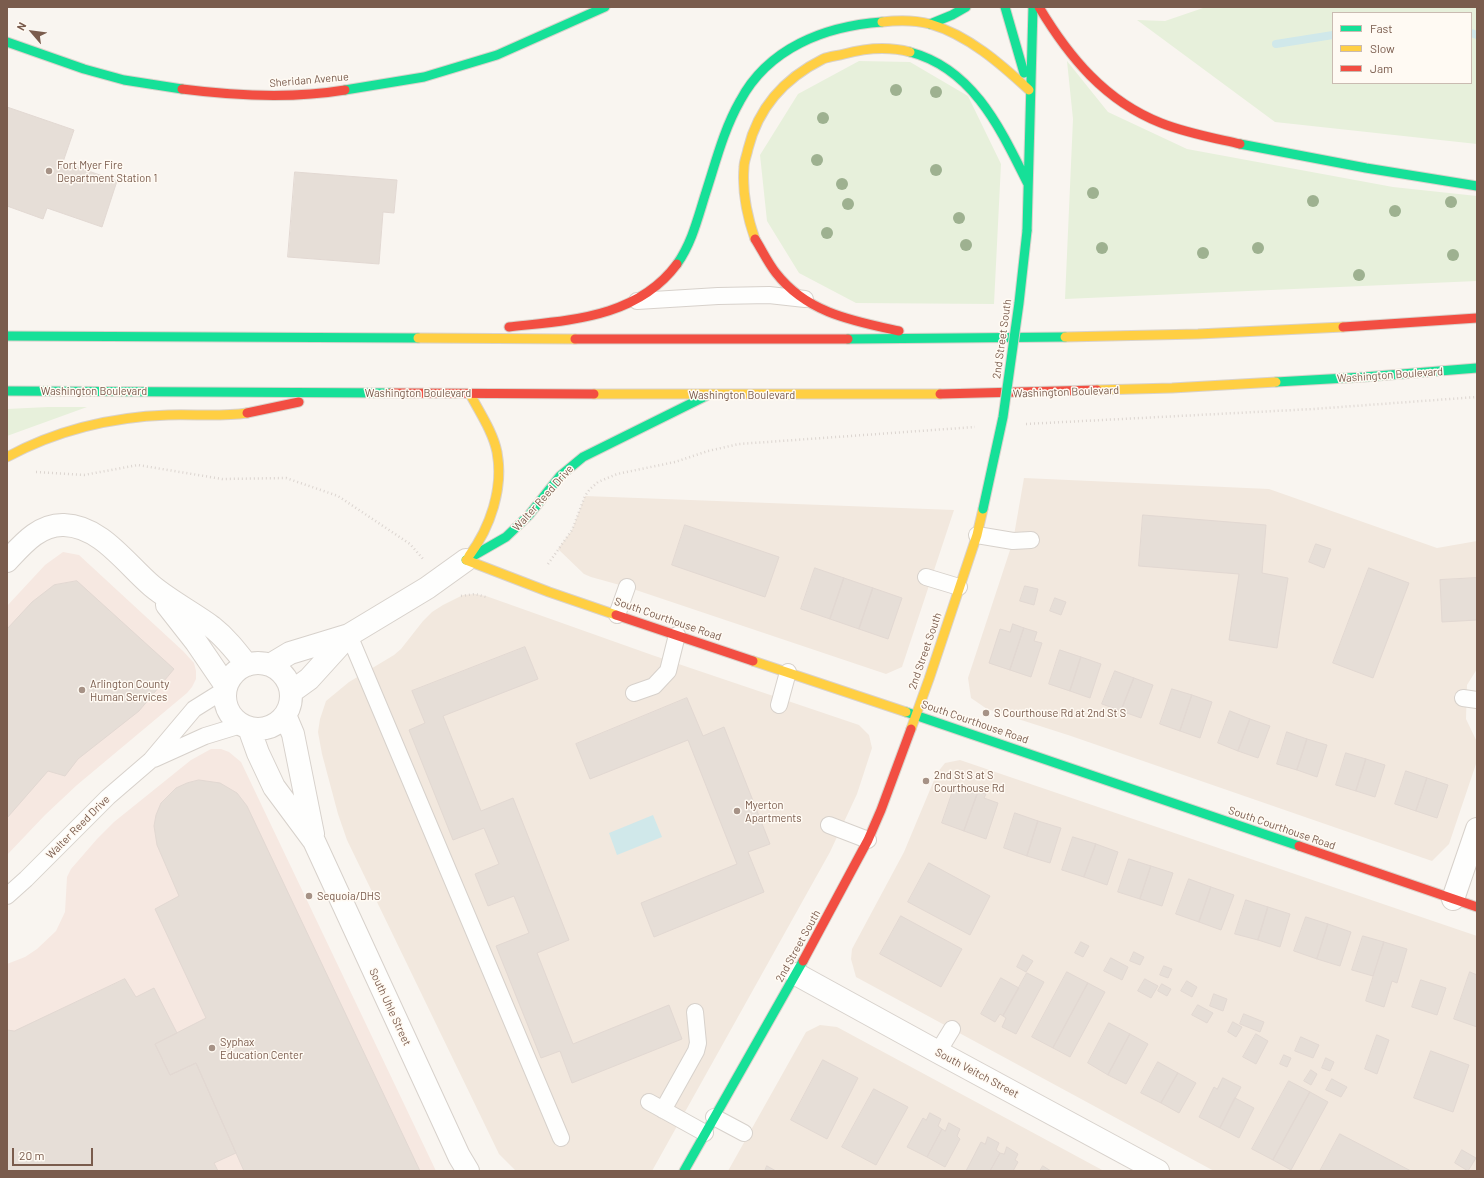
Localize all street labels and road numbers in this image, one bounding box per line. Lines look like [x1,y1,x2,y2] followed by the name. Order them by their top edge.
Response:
[269,70,349,90] street label: Sheridan Avenue
[990,298,1014,380] street label: 2nd Street South
[1337,365,1443,385] street label: Washington Boulevard
[41,384,147,398] street label: Washington Boulevard
[1013,384,1119,400] street label: Washington Boulevard
[365,386,471,400] street label: Washington Boulevard
[689,388,795,402] street label: Washington Boulevard
[510,462,576,534] street label: Walter Reed Drive
[613,594,723,644] street label: South Courthouse Road
[906,611,944,691] street label: 2nd Street South
[920,697,1030,747] street label: South Courthouse Road
[44,793,112,861] street label: Walter Reed Drive
[1227,803,1337,853] street label: South Courthouse Road
[773,908,823,984] street label: 2nd Street South
[366,966,414,1048] street label: South Uhle Street
[933,1045,1021,1101] street label: South Veitch Street

